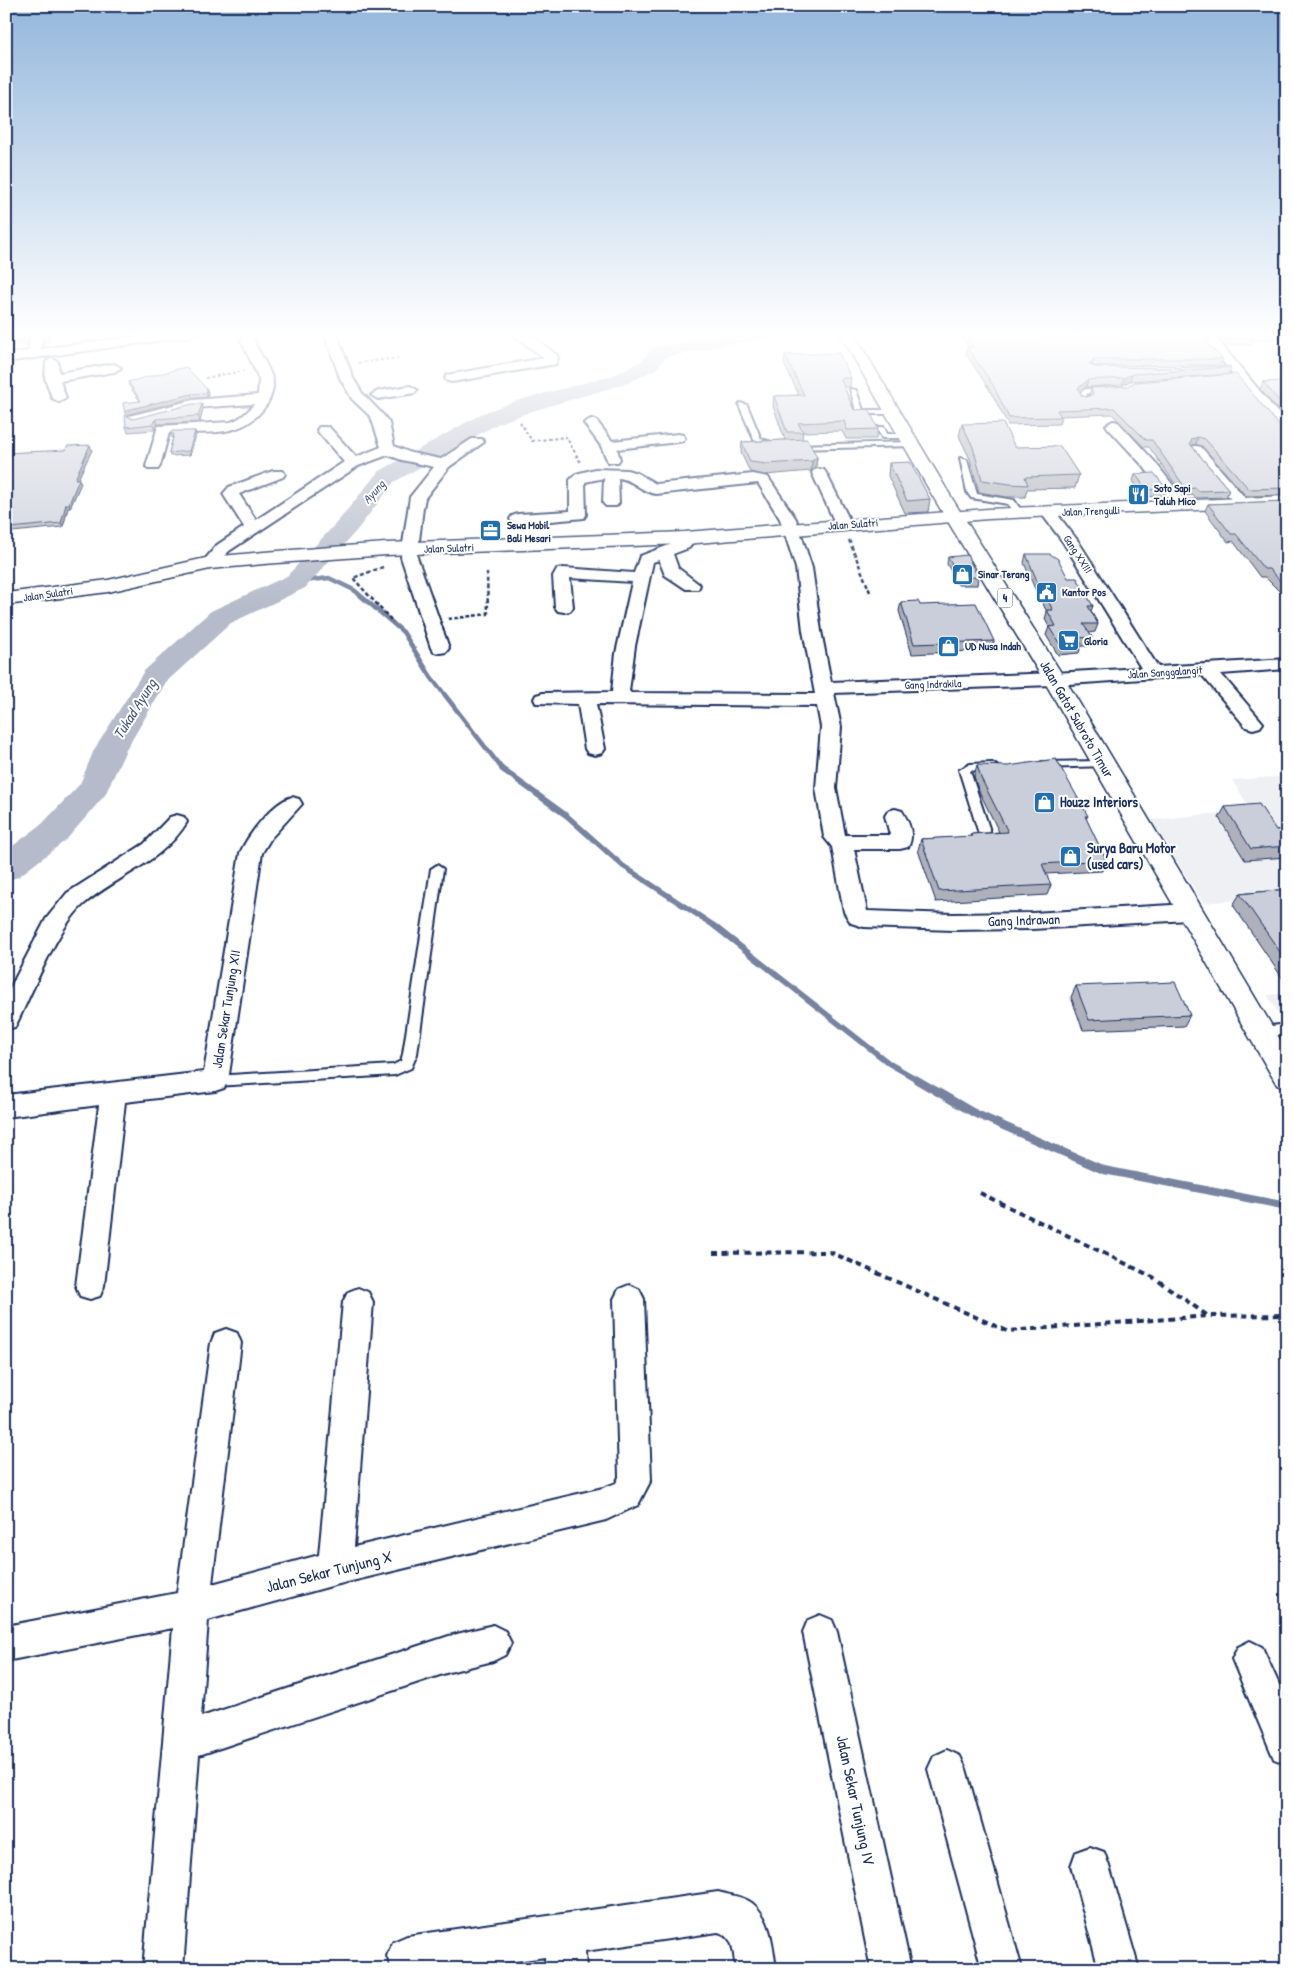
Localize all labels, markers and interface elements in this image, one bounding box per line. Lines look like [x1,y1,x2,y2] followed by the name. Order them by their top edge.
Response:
[359,476,389,507] water label: Ayung
[1153,481,1196,508] place label: Soto Sapi Taluh Mico
[1126,482,1150,506] restaurant icon: Soto Sapi Taluh Mico
[1062,503,1120,519] street label: Jalan Trengulli
[827,515,879,533] street label: Jalan Sulatri
[507,518,551,545] place label: Sewa Mobil Bali Mesari
[479,519,503,543] office icon: Sewa Mobil Bali Mesari
[1060,532,1096,576] street label: Gang XXIII
[424,540,474,556] street label: Jalan Sulatri
[950,562,974,586] shop icon: Sinar Terang
[978,567,1030,582] place label: Sinar Terang
[1034,580,1058,604] public building icon: Kantor Pos
[22,584,74,604] street label: Jalan Sulatri
[1062,585,1107,599] place label: Kantor Pos
[998,588,1012,608] road number: 4
[1056,629,1080,653] supermarket icon: Gloria
[937,634,961,658] shop icon: UD Nusa Indah
[1084,634,1108,648] place label: Gloria
[965,639,1021,653] place label: UD Nusa Indah
[1036,656,1119,782] street label: Jalan Gatot Subroto Timur
[1127,662,1203,682] street label: Jalan Sanggalangit
[108,673,162,743] water label: Tukad Ayung
[904,676,962,692] street label: Gang Indrakila
[1032,790,1056,814] shop icon: Houzz Interiors
[1060,792,1139,811] place label: Houzz Interiors
[1087,838,1176,873] place label: Surya Baru Motor (used cars)
[1059,844,1083,868] shop icon: Surya Baru Motor (used cars)
[988,909,1060,931] street label: Gang Indrawan
[207,948,245,1070] street label: Jalan Sekar Tunjung XII
[264,1545,395,1597] street label: Jalan Sekar Tunjung X
[832,1733,880,1867] street label: Jalan Sekar Tunjung IV

